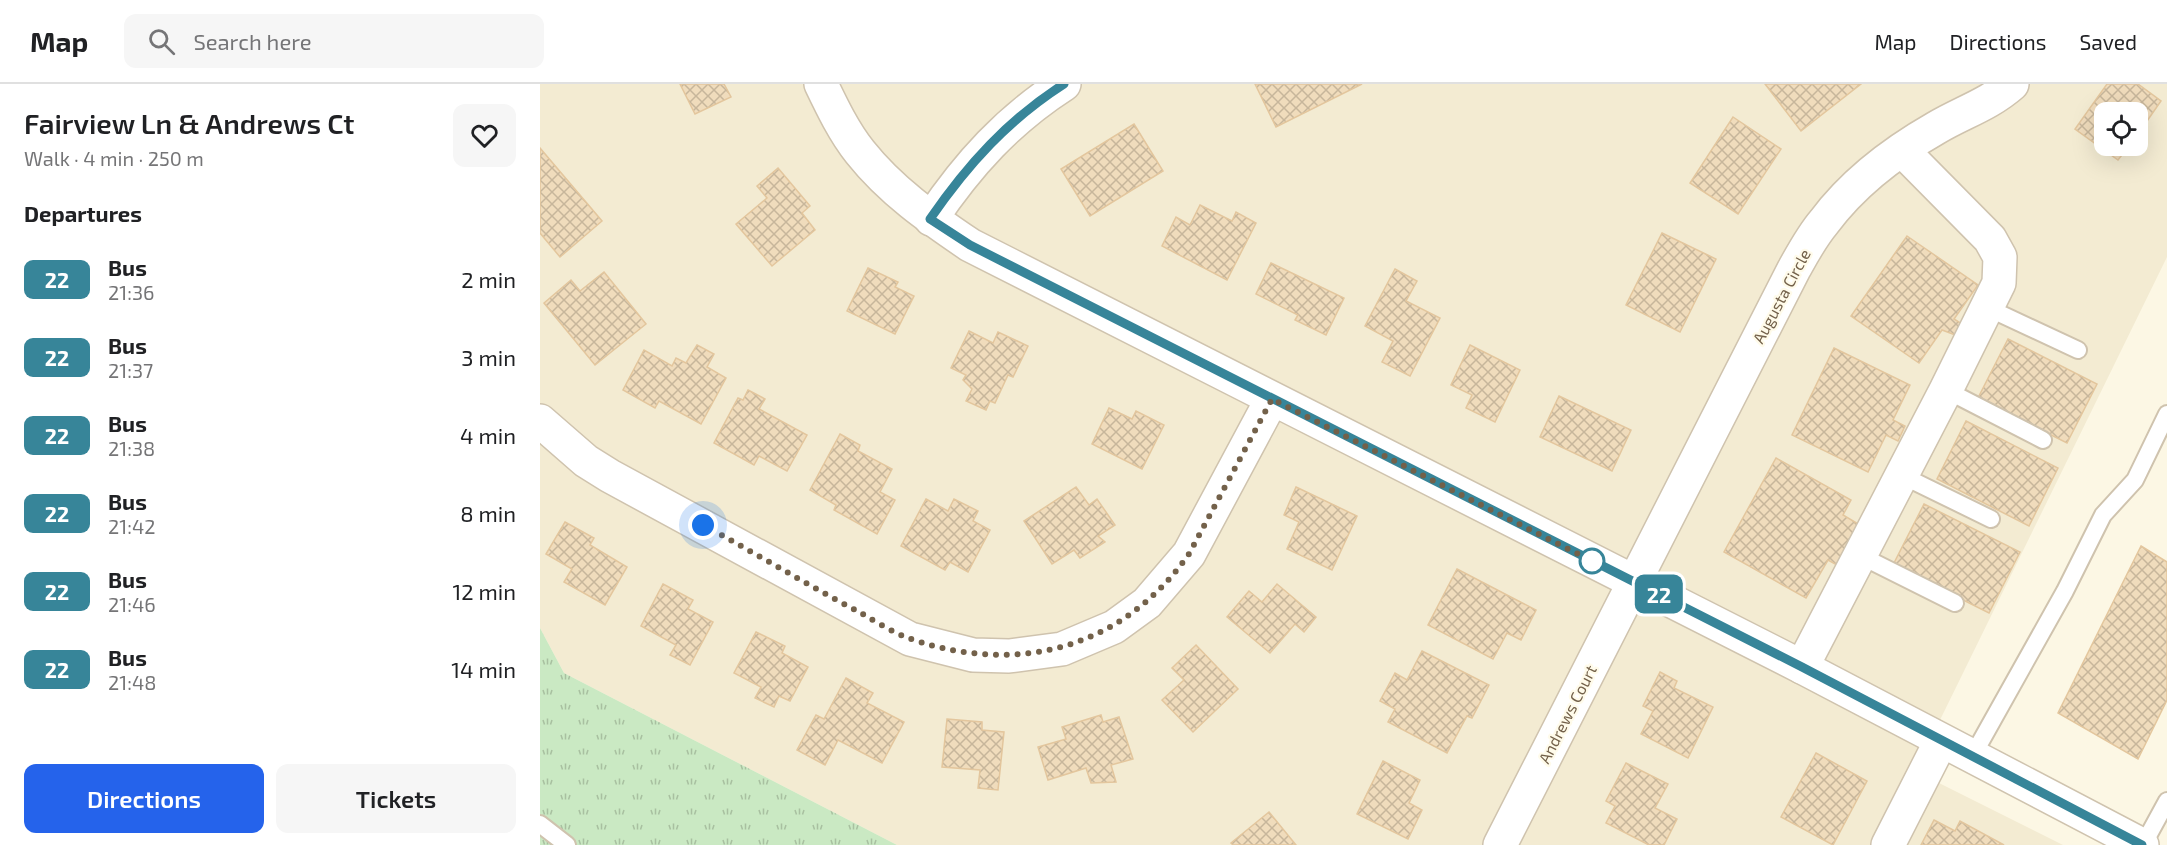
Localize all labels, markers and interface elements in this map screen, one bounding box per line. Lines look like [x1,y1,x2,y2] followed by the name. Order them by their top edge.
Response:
[124,14,544,68] search box
[30,24,88,58] text: Map
[145,25,178,58] icon: search
[193,28,312,54] text: Search here
[1874,29,1917,54] text: Map
[1950,29,2046,54] text: Directions
[2079,29,2137,54] text: Saved
[2094,102,2148,156] map controls
[2094,102,2148,156] button: locate
[453,104,516,167] button: heart
[24,106,355,140] text: Fairview Ln & Andrews Ct
[24,146,204,170] text: Walk · 4 min · 250 m
[24,200,142,226] text: Departures
[1748,246,1814,346] street label: Augusta Circle
[108,254,147,280] text: Bus
[461,266,516,292] text: 2 min
[45,267,69,292] text: 22
[108,280,154,304] text: 21:36
[108,332,147,358] text: Bus
[461,344,516,370] text: 3 min
[45,345,69,370] text: 22
[108,358,153,382] text: 21:37
[108,410,147,436] text: Bus
[460,422,516,448] text: 4 min
[45,423,69,448] text: 22
[108,436,155,460] text: 21:38
[108,488,147,514] text: Bus
[460,500,516,526] text: 8 min
[45,501,69,526] text: 22
[688,510,718,540] your location
[108,514,155,538] text: 21:42
[1579,548,1605,574] unlabelled marker
[108,566,147,592] text: Bus
[1632,574,1686,614] line badge: 22
[452,578,516,604] text: 12 min
[45,579,69,604] text: 22
[1647,582,1671,607] text: 22
[108,592,156,616] text: 21:46
[108,644,147,670] text: Bus
[451,656,516,682] text: 14 min
[45,657,69,682] text: 22
[1534,662,1600,766] street label: Andrews Court
[108,670,156,694] text: 21:48
[24,764,264,833] button: Directions
[276,764,516,833] button: Tickets

